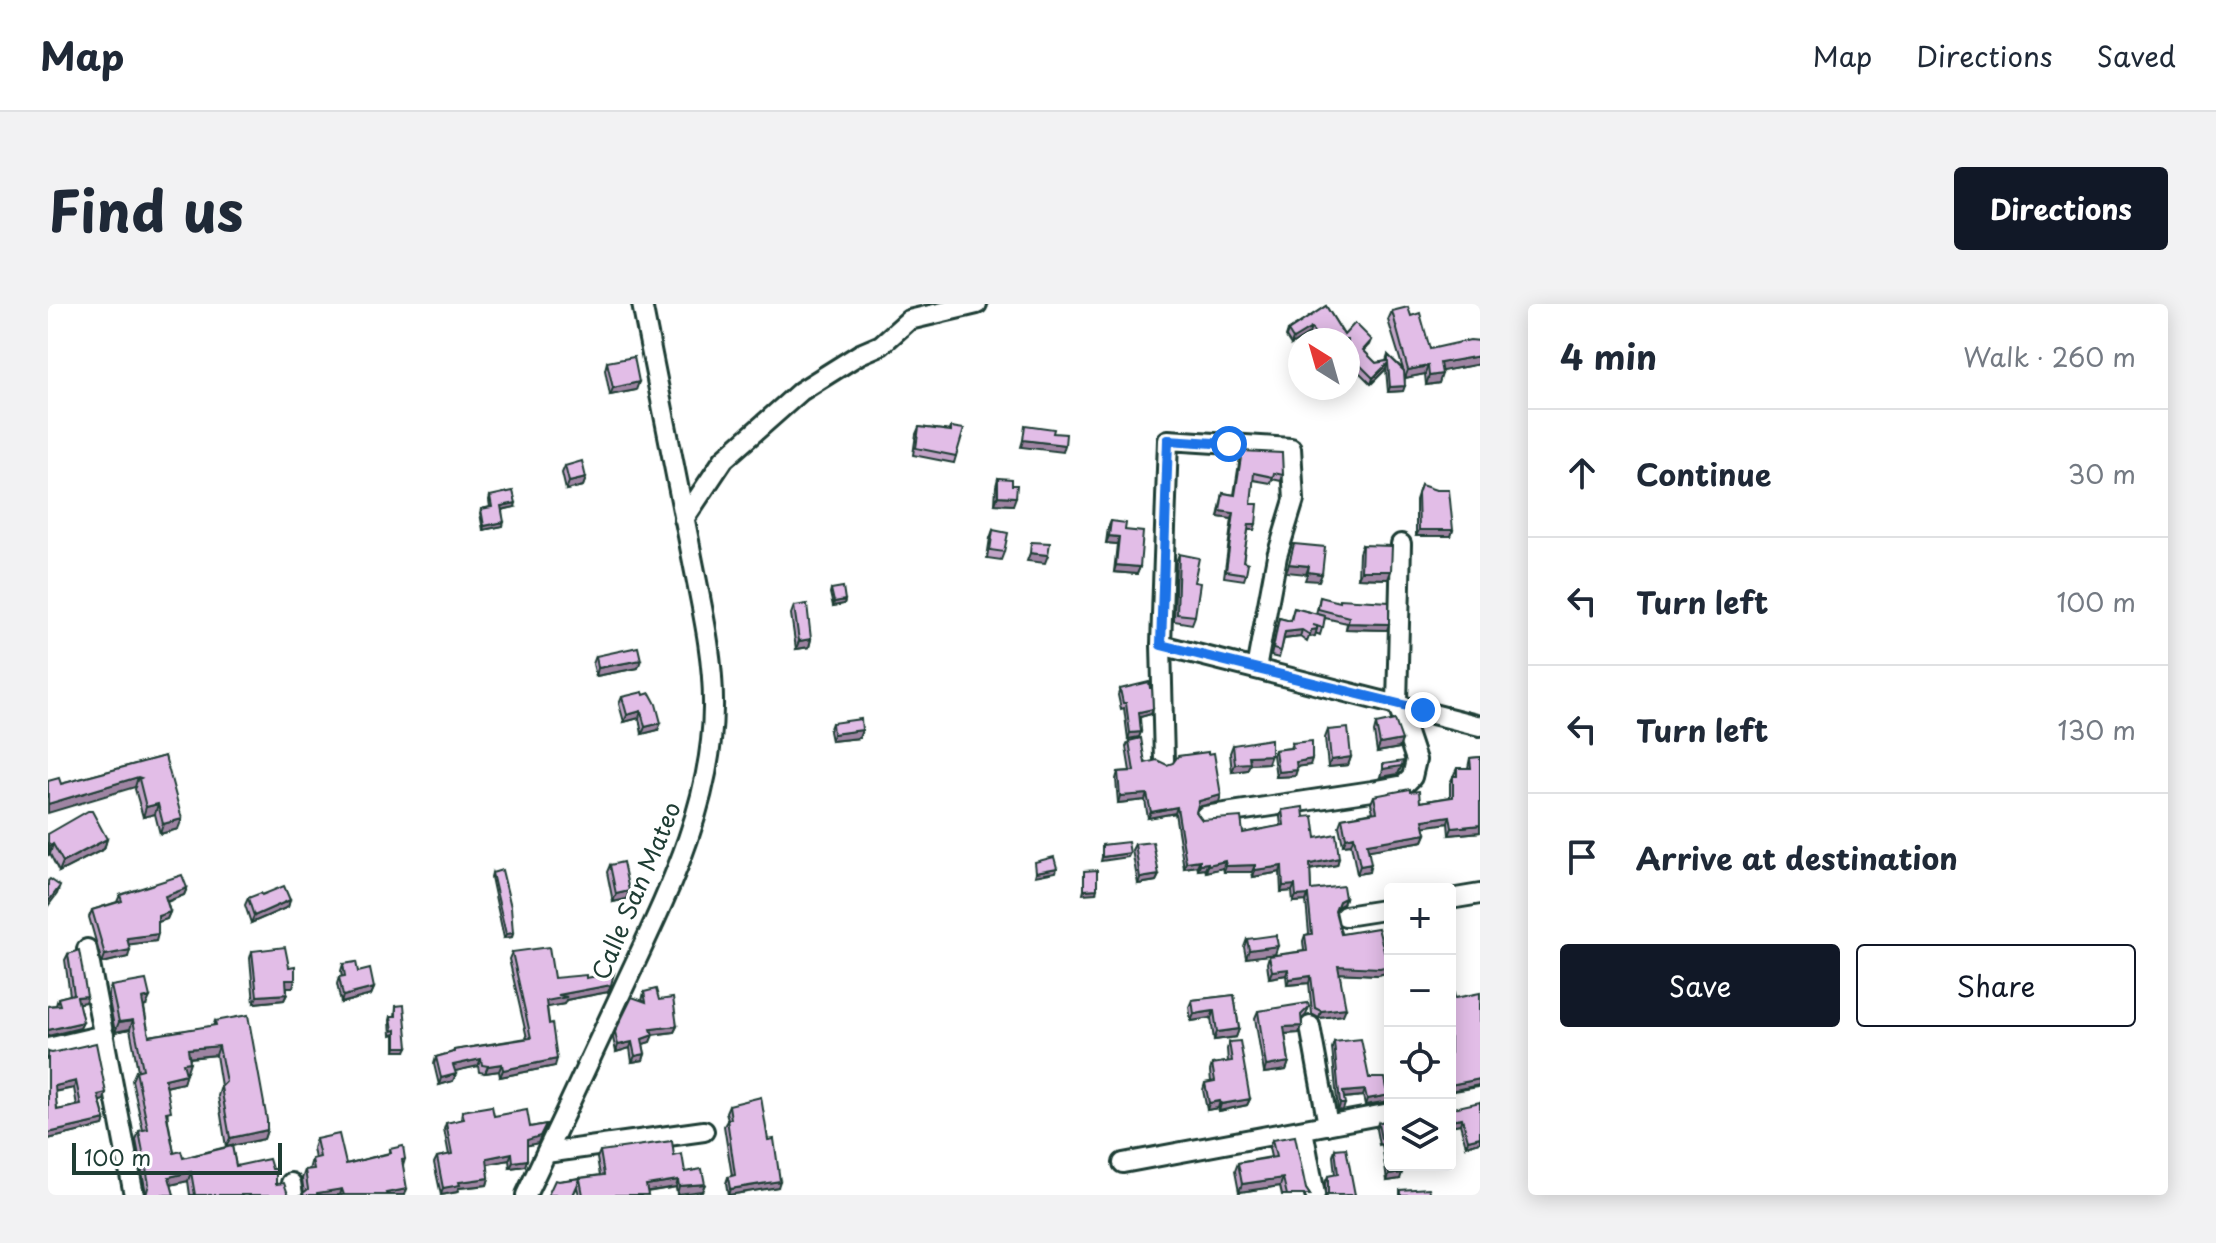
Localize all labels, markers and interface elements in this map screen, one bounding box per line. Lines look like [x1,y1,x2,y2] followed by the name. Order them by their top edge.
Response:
[40,27,124,84] text: Map
[1813,34,1872,77] text: Map
[1916,34,2053,77] text: Directions
[2097,34,2176,77] text: Saved
[48,166,244,251] text: Find us
[1954,167,2168,250] button: Directions
[1288,328,1360,400] north arrow
[1560,330,1657,382] text: 4 min
[1963,337,2136,376] text: Walk · 260 m
[1211,426,1247,462] route start
[1560,451,1604,495] icon: ahead
[1636,451,1771,496] text: Continue
[2068,454,2136,493] text: 30 m
[1560,579,1604,623] icon: left
[1636,579,1768,624] text: Turn left
[2056,582,2136,621] text: 100 m
[1405,692,1441,728] route end
[1560,707,1604,751] icon: left
[1636,707,1768,752] text: Turn left
[2057,710,2136,749] text: 130 m
[581,796,689,985] street label: Calle San Mateo
[1560,835,1604,879] icon: arrive
[1636,835,1958,880] text: Arrive at destination
[1384,883,1456,1171] map controls
[1384,883,1456,955] button: +
[1560,944,1840,1027] button: Save
[1856,944,2136,1027] button: Share
[1384,955,1456,1027] button: −
[1384,1027,1456,1099] button: locate
[1384,1099,1456,1171] button: layers
[72,1139,282,1175] scale bar
[84,1140,151,1173] text: 100 m

